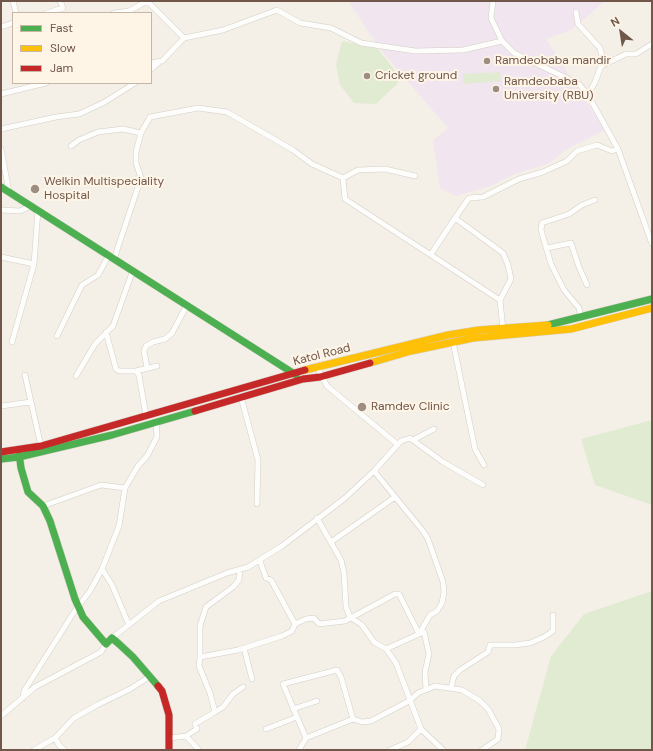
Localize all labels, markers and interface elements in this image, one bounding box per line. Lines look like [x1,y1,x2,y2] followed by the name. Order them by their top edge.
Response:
[12,12,152,84] legend
[601,12,641,52] north arrow
[608,14,622,30] text: N
[50,20,73,36] text: Fast
[50,40,76,56] text: Slow
[495,54,611,68] place label: Ramdeobaba mandir
[482,56,492,66] marker: Ramdeobaba mandir
[50,60,73,76] text: Jam
[375,69,457,83] place label: Cricket ground
[362,71,372,81] marker: Cricket ground
[504,75,594,103] place label: Ramdeobaba University (RBU)
[491,84,501,94] marker: Ramdeobaba University (RBU)
[44,175,164,203] place label: Welkin Multispeciality Hospital
[29,183,41,195] marker: Welkin Multispeciality Hospital
[292,341,352,369] street label: Katol Road
[371,400,450,414] place label: Ramdev Clinic
[356,401,368,413] marker: Ramdev Clinic

